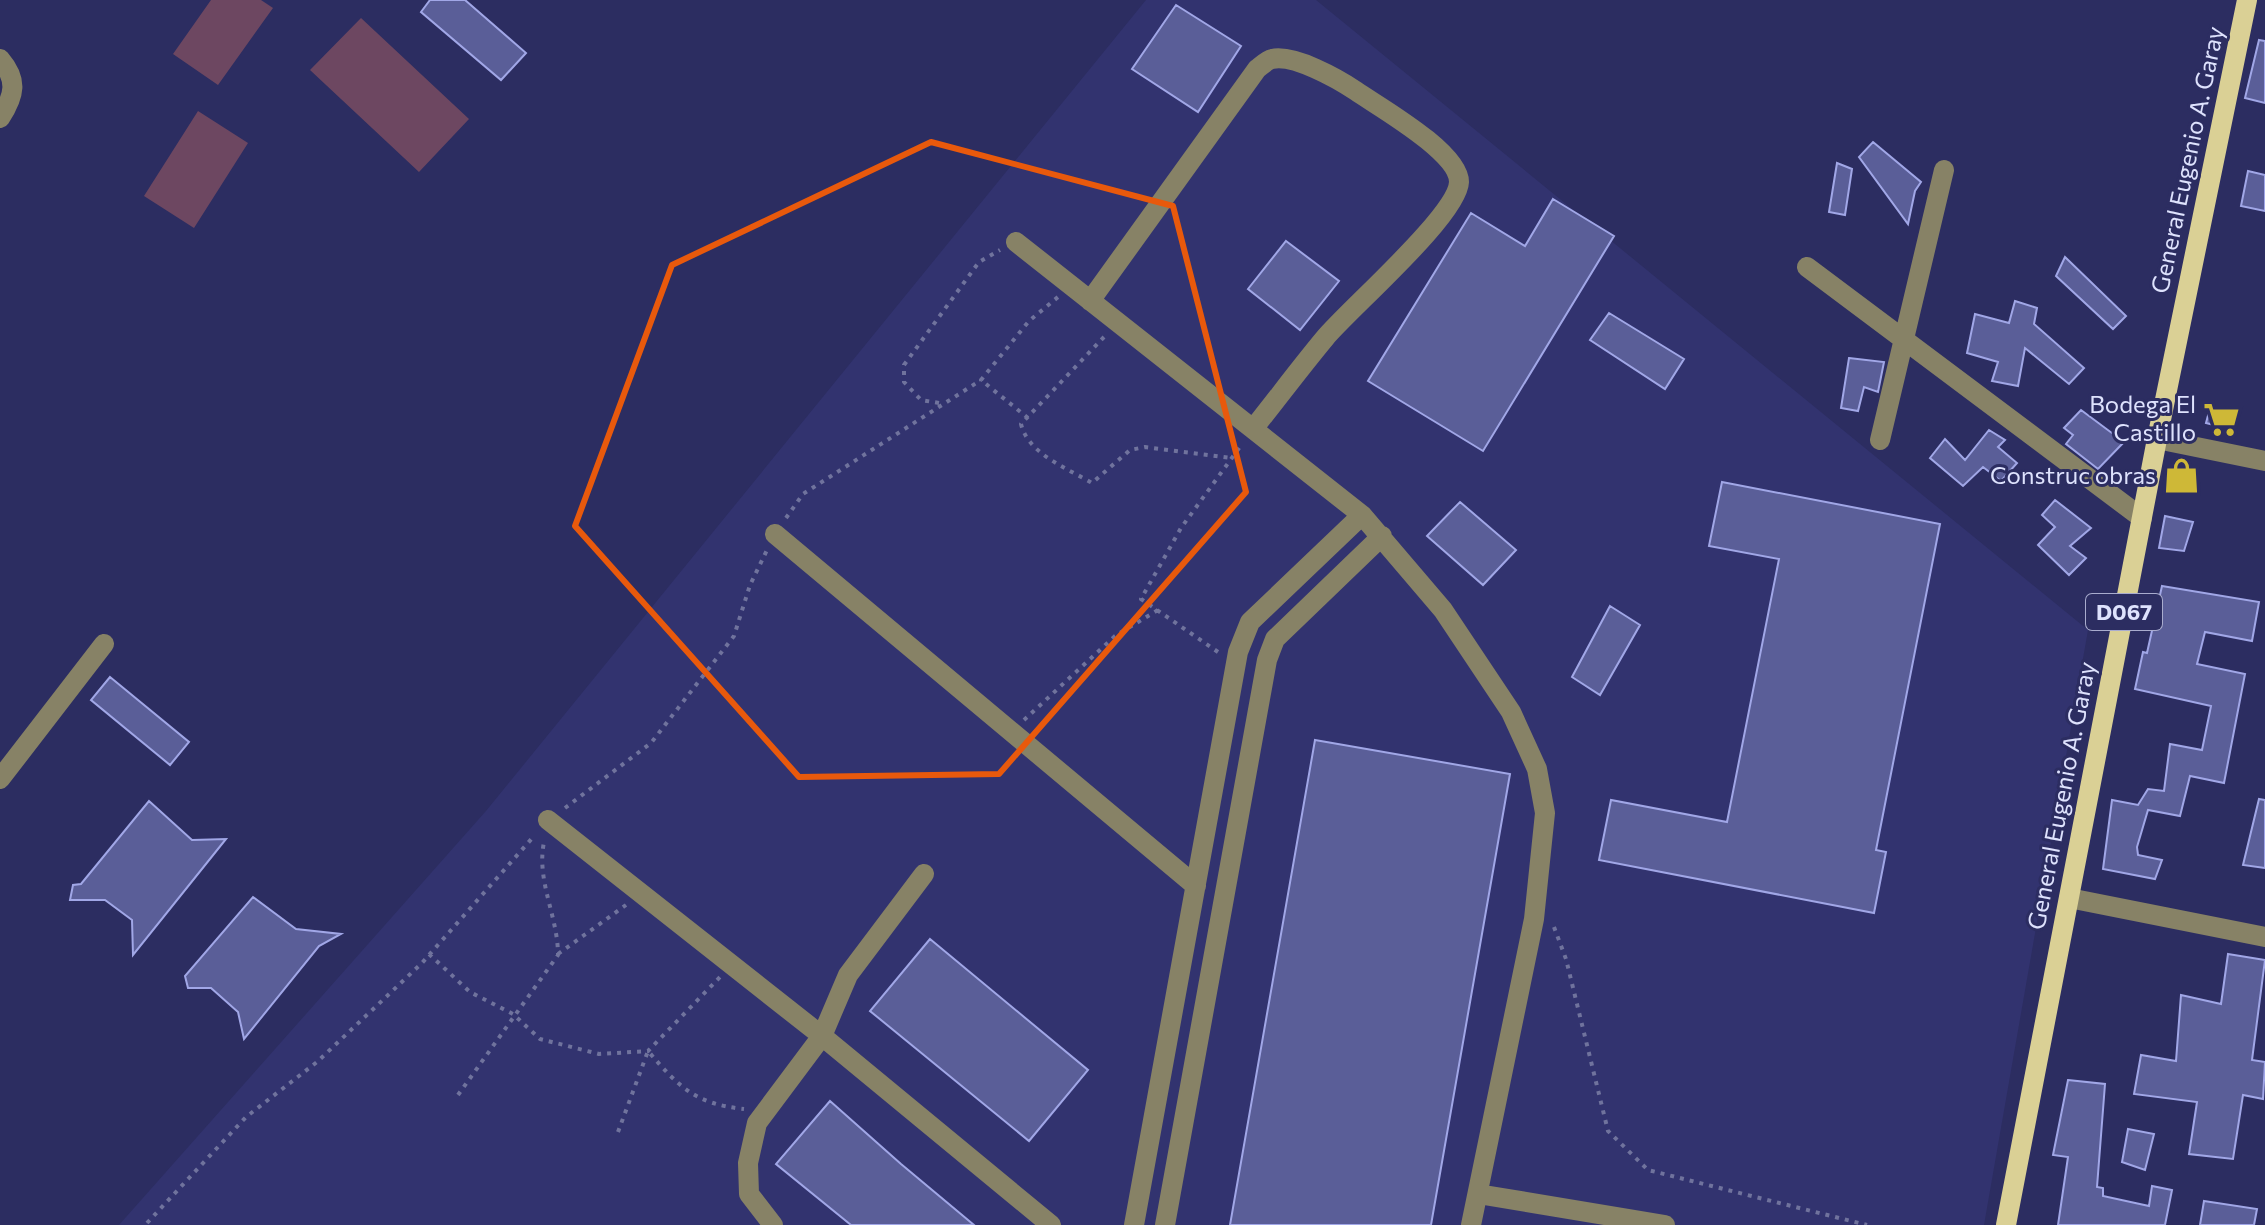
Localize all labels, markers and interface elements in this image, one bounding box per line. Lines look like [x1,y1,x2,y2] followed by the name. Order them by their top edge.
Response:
[2144,24,2229,296] street label: General Eugenio A. Garay
[2089,389,2196,446] place label: Bodega El Castillo
[2203,400,2241,438] supermarket icon: Bodega El Castillo
[2163,457,2201,495] shop icon: Construc obras
[1990,460,2156,489] place label: Construc obras
[2086,594,2162,630] road number: D067
[2020,659,2101,932] street label: General Eugenio A. Garay

